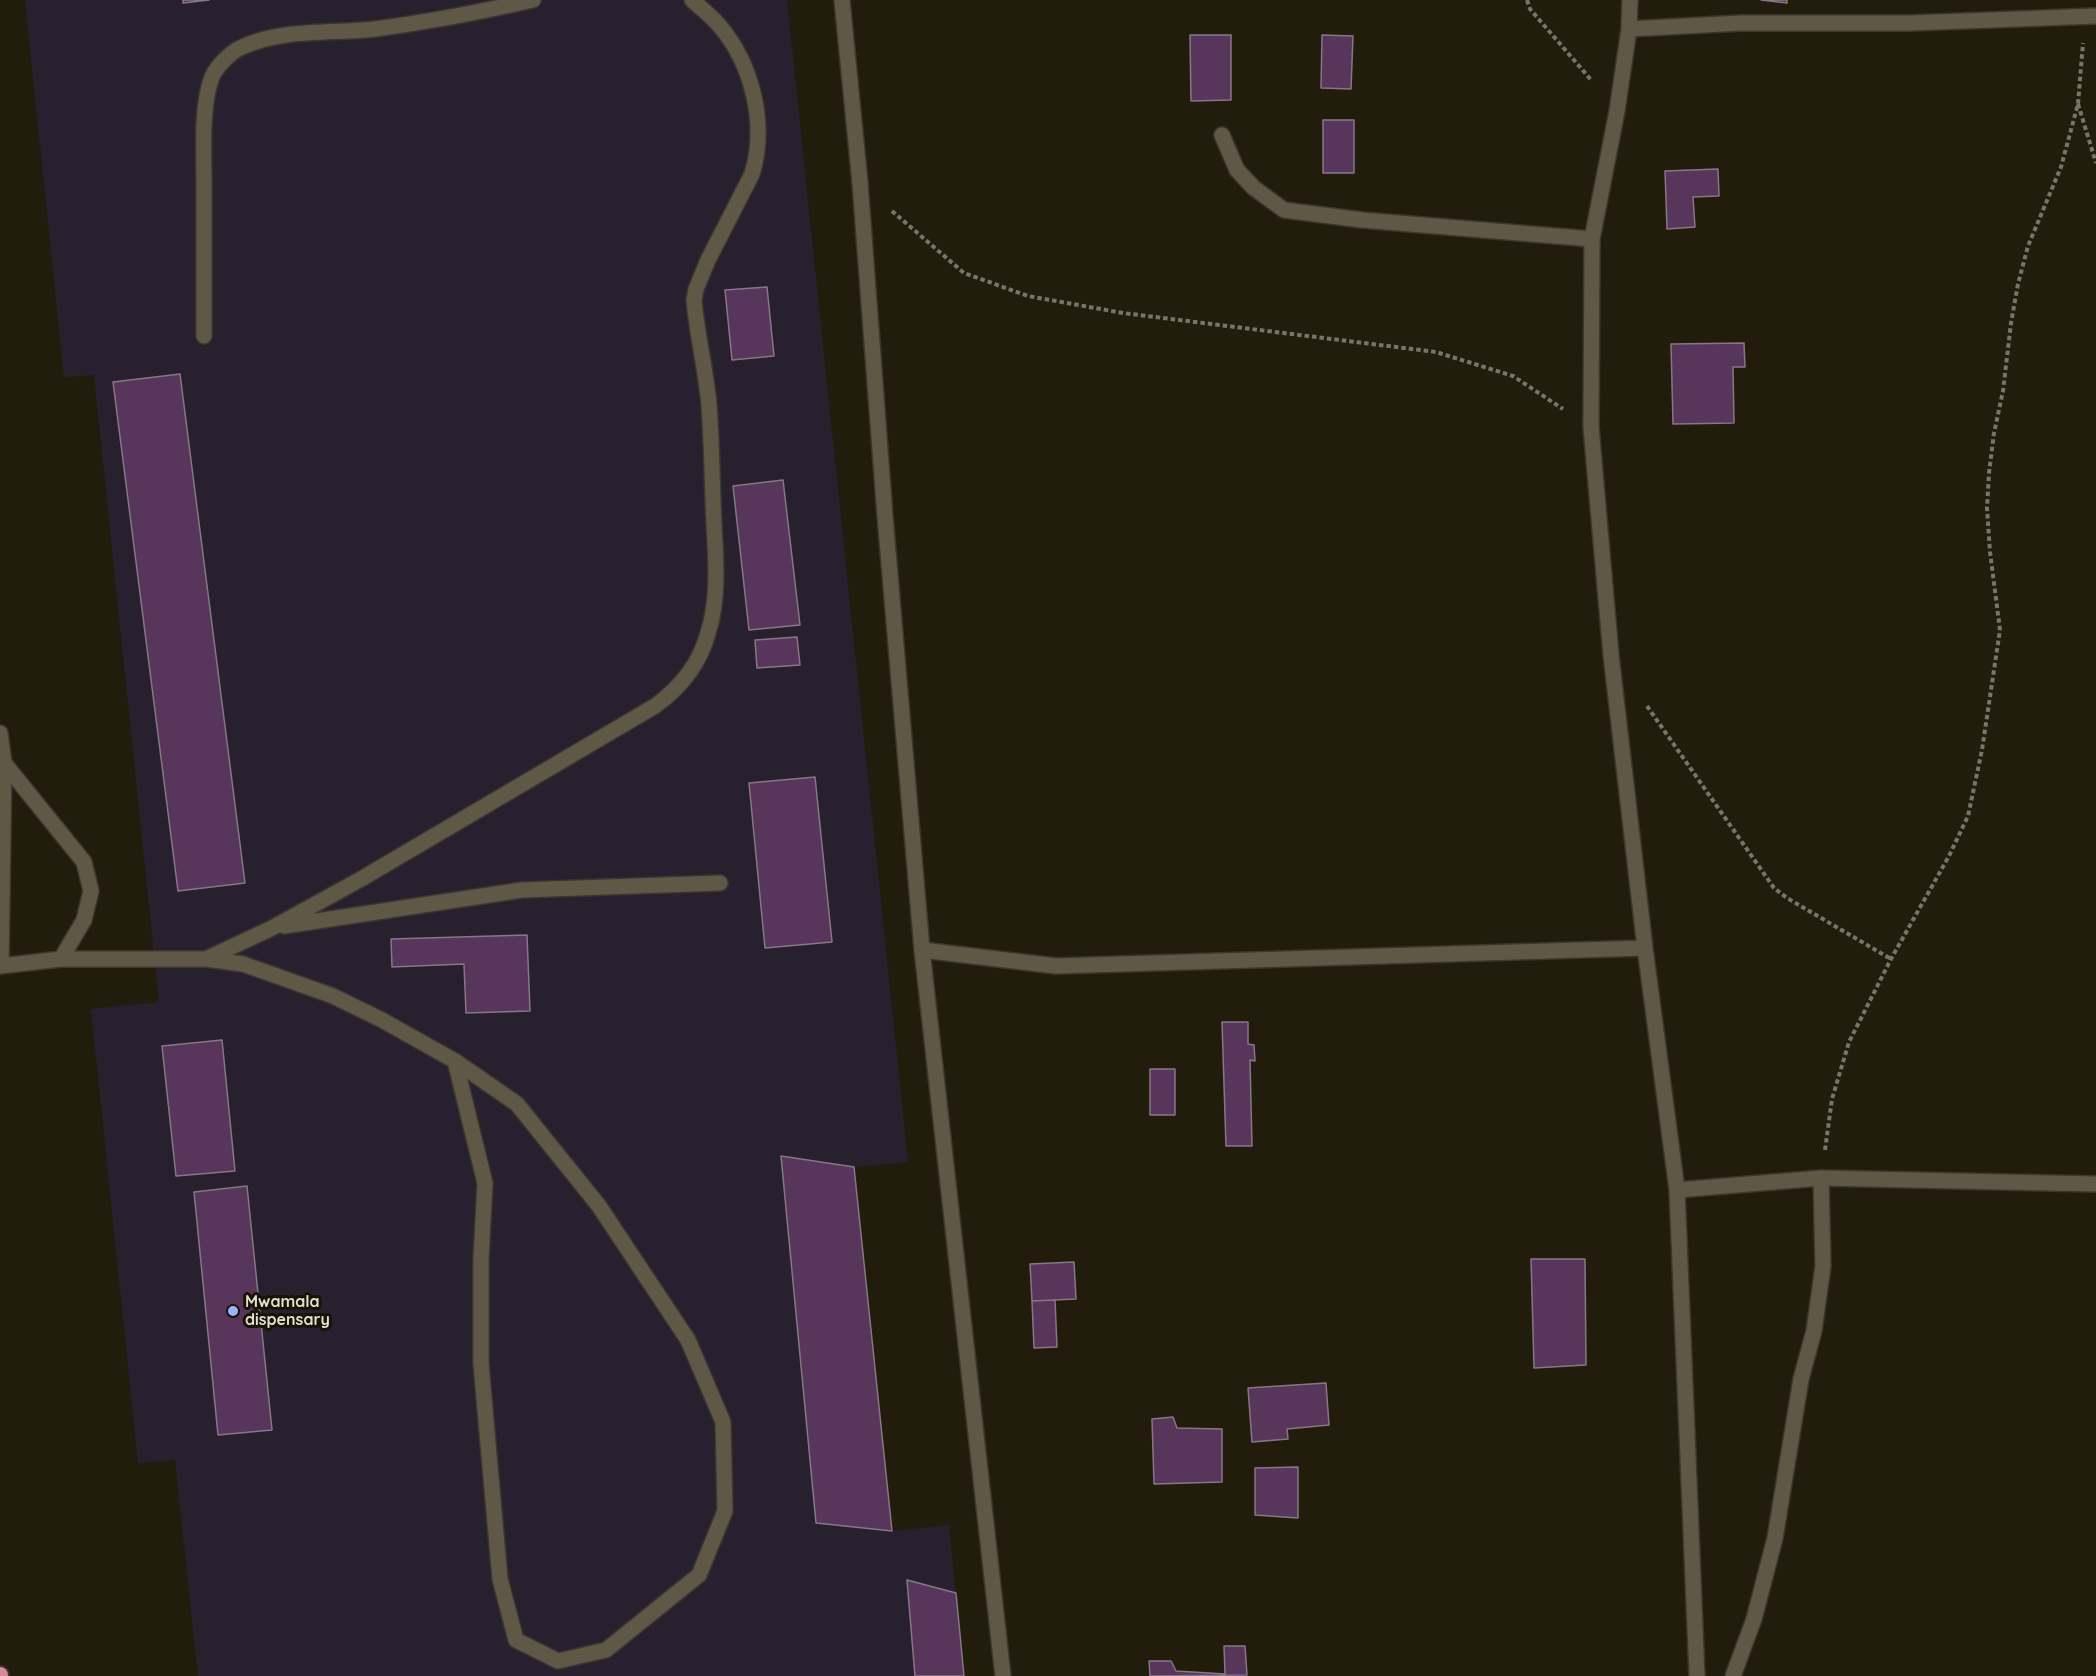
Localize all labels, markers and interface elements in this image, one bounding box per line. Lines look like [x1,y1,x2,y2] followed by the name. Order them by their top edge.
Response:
[245,1292,330,1330] place label: Mwamala dispensary
[226,1304,240,1318] marker: Mwamala dispensary

